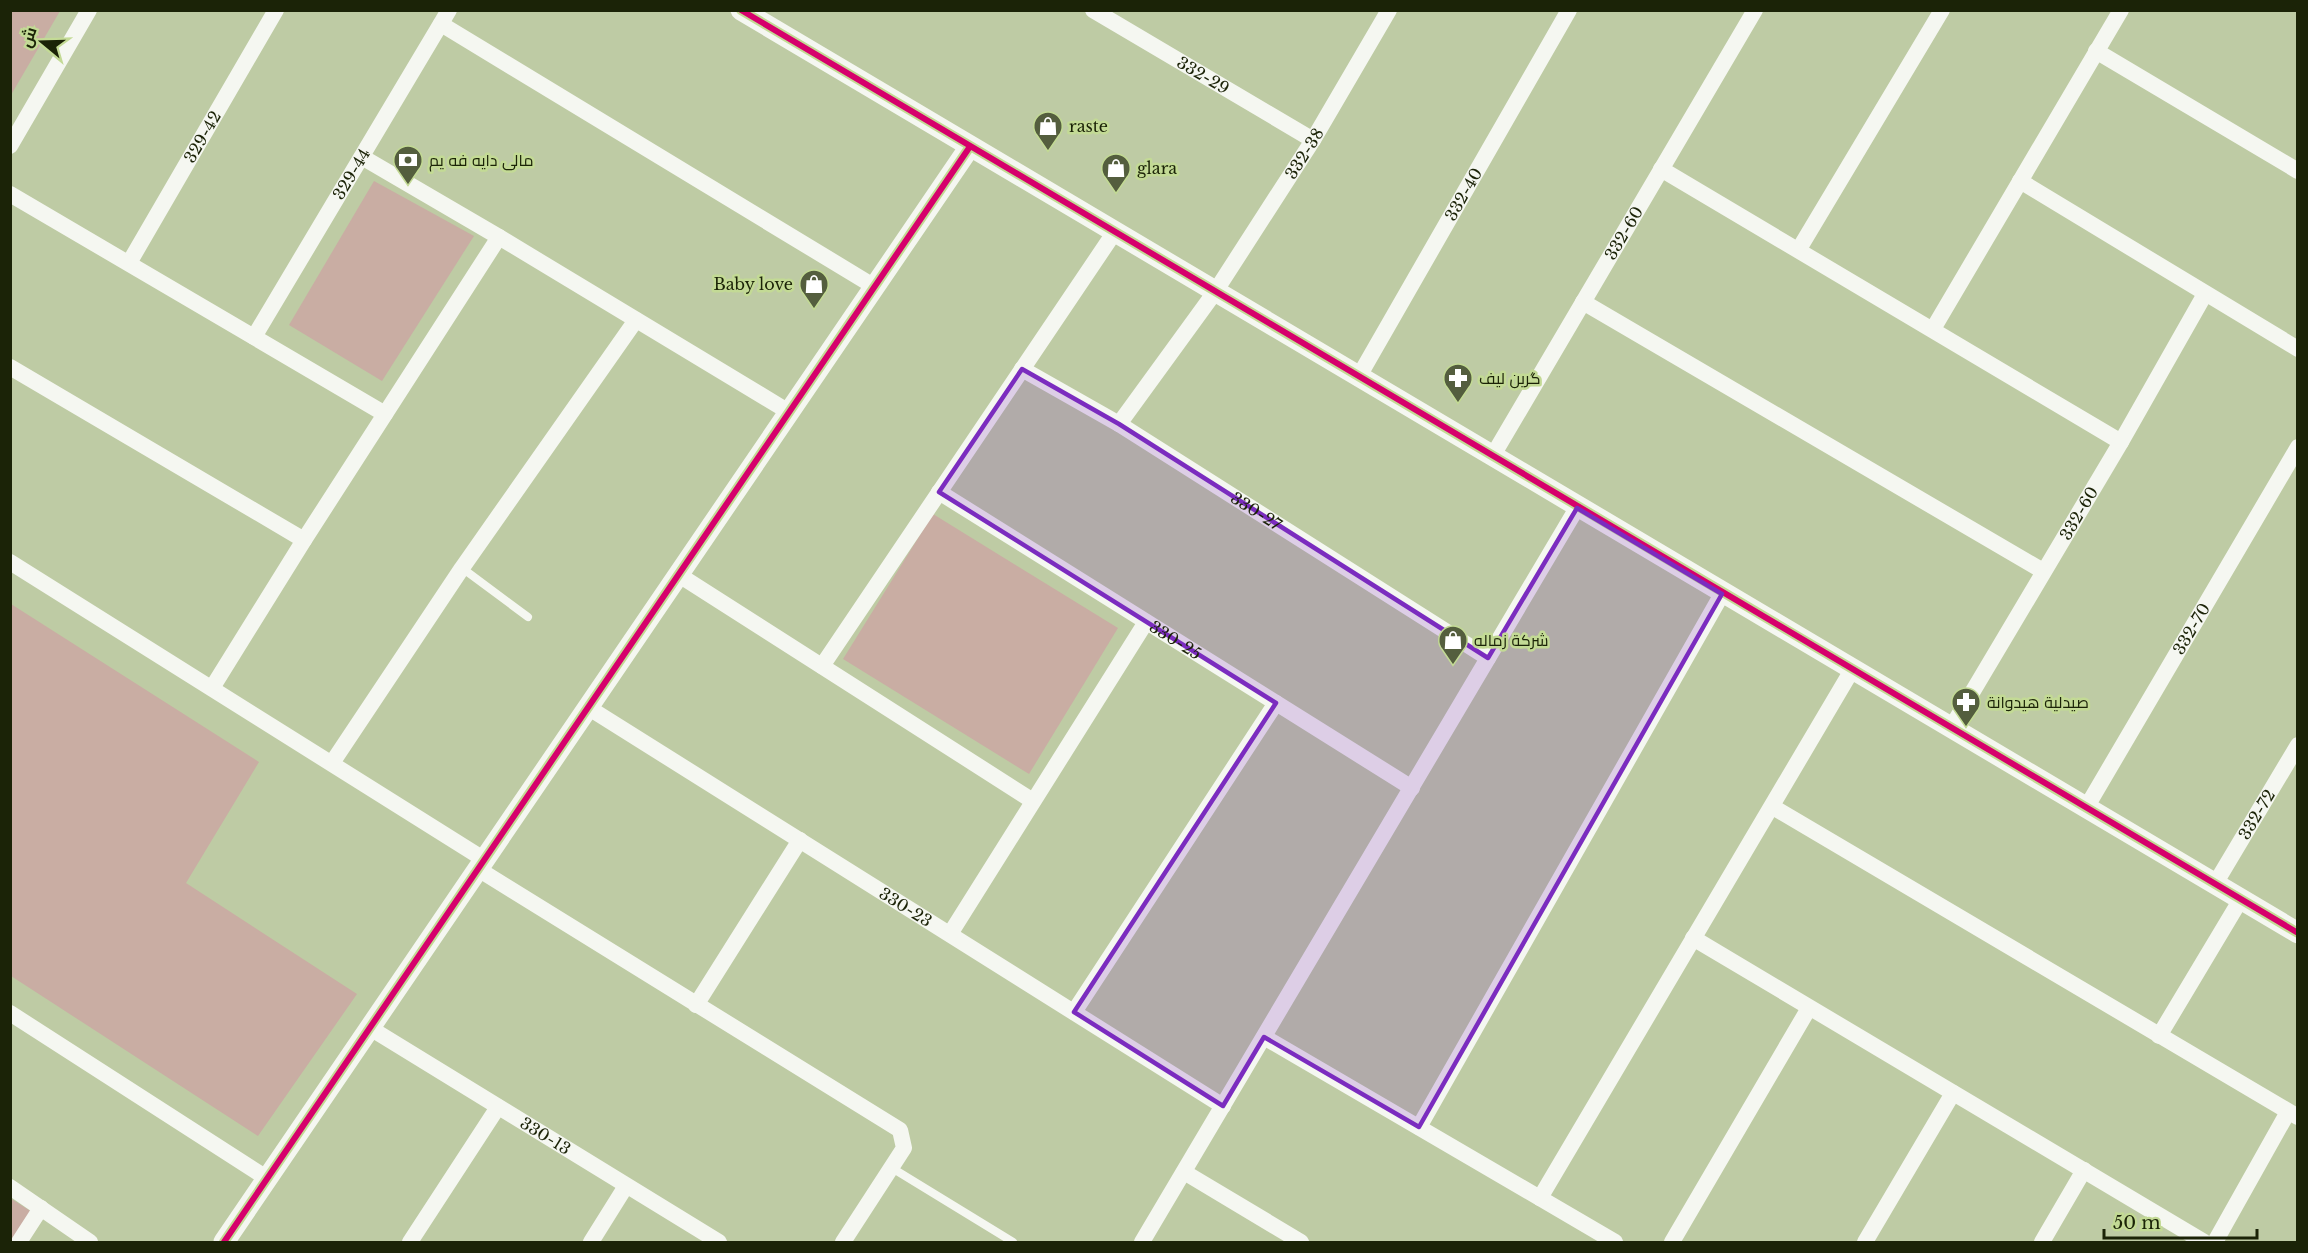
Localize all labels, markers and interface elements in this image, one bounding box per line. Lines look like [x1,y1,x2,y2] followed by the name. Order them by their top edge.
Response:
[12,12,72,72] north arrow
[15,24,41,50] text: ش
[1174,52,1233,98] street label: 332-29
[179,107,225,166] street label: 329-42
[1032,110,1064,152] shop icon: raste
[1069,116,1108,136] place label: raste
[1281,124,1328,183] street label: 332-38
[392,144,424,186] bank icon: مالى دايه فه يم
[328,145,374,203] street label: 329-44
[429,150,533,172] place label: مالى دايه فه يم
[1100,152,1132,194] shop icon: glara
[1137,158,1177,178] place label: glara
[1440,164,1487,224] street label: 332-40
[1600,203,1647,263] street label: 332-60
[798,268,830,310] shop icon: Baby love
[713,274,793,294] place label: Baby love
[1442,362,1474,404] pharmacy icon: گرین لیف
[1479,368,1541,389] place label: گرین لیف
[2055,483,2102,543] street label: 332-60
[1227,487,1286,535] street label: 330-27
[2168,599,2214,658] street label: 332-70
[1146,616,1205,664] street label: 330-25
[1437,624,1469,666] shop icon: شركة زماله
[1474,630,1548,650] place label: شركة زماله
[1950,686,1982,728] pharmacy icon: صيدلية هيدوانة
[1987,692,2089,712] place label: صيدلية هيدوانة
[2234,786,2279,843] street label: 332-72
[876,883,936,931] street label: 330-23
[517,1113,575,1159] street label: 330-13
[2104,1202,2257,1240] scale bar
[2113,1212,2161,1234] text: 50 m

